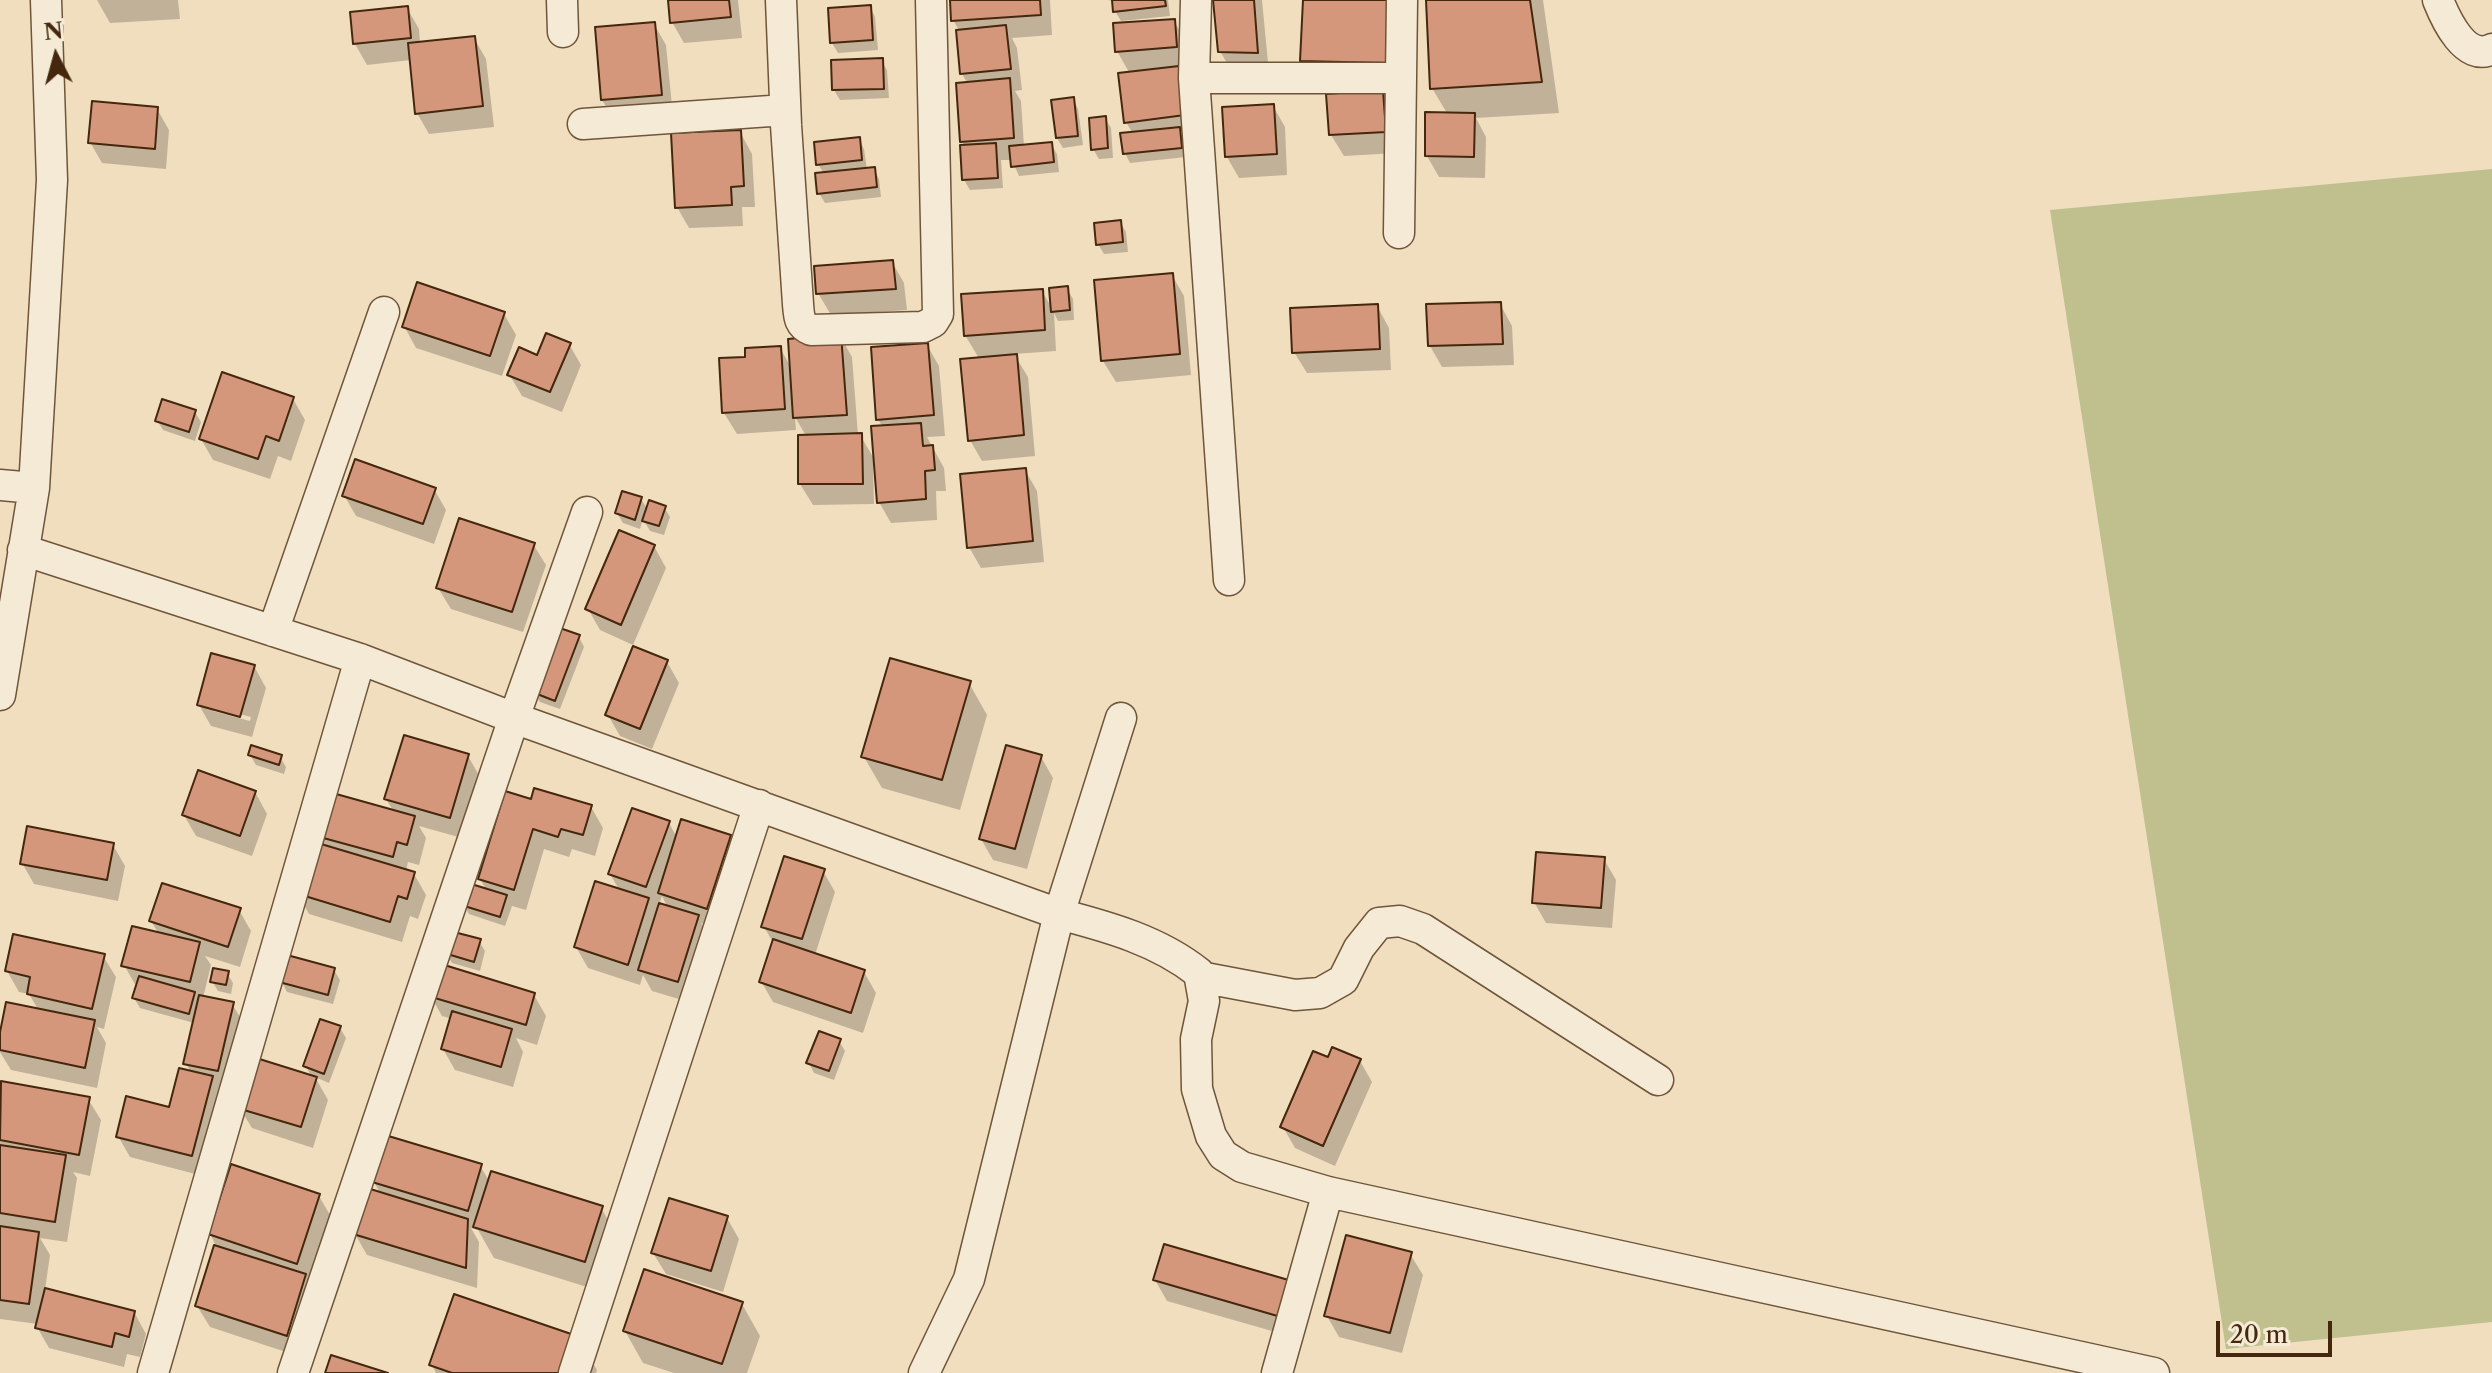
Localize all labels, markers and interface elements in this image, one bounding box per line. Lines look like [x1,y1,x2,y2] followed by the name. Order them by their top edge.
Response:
[16,16,96,96] north arrow
[43,17,64,46] text: N
[2220,1305,2336,1355] scale bar
[2230,1320,2288,1349] text: 20 m

